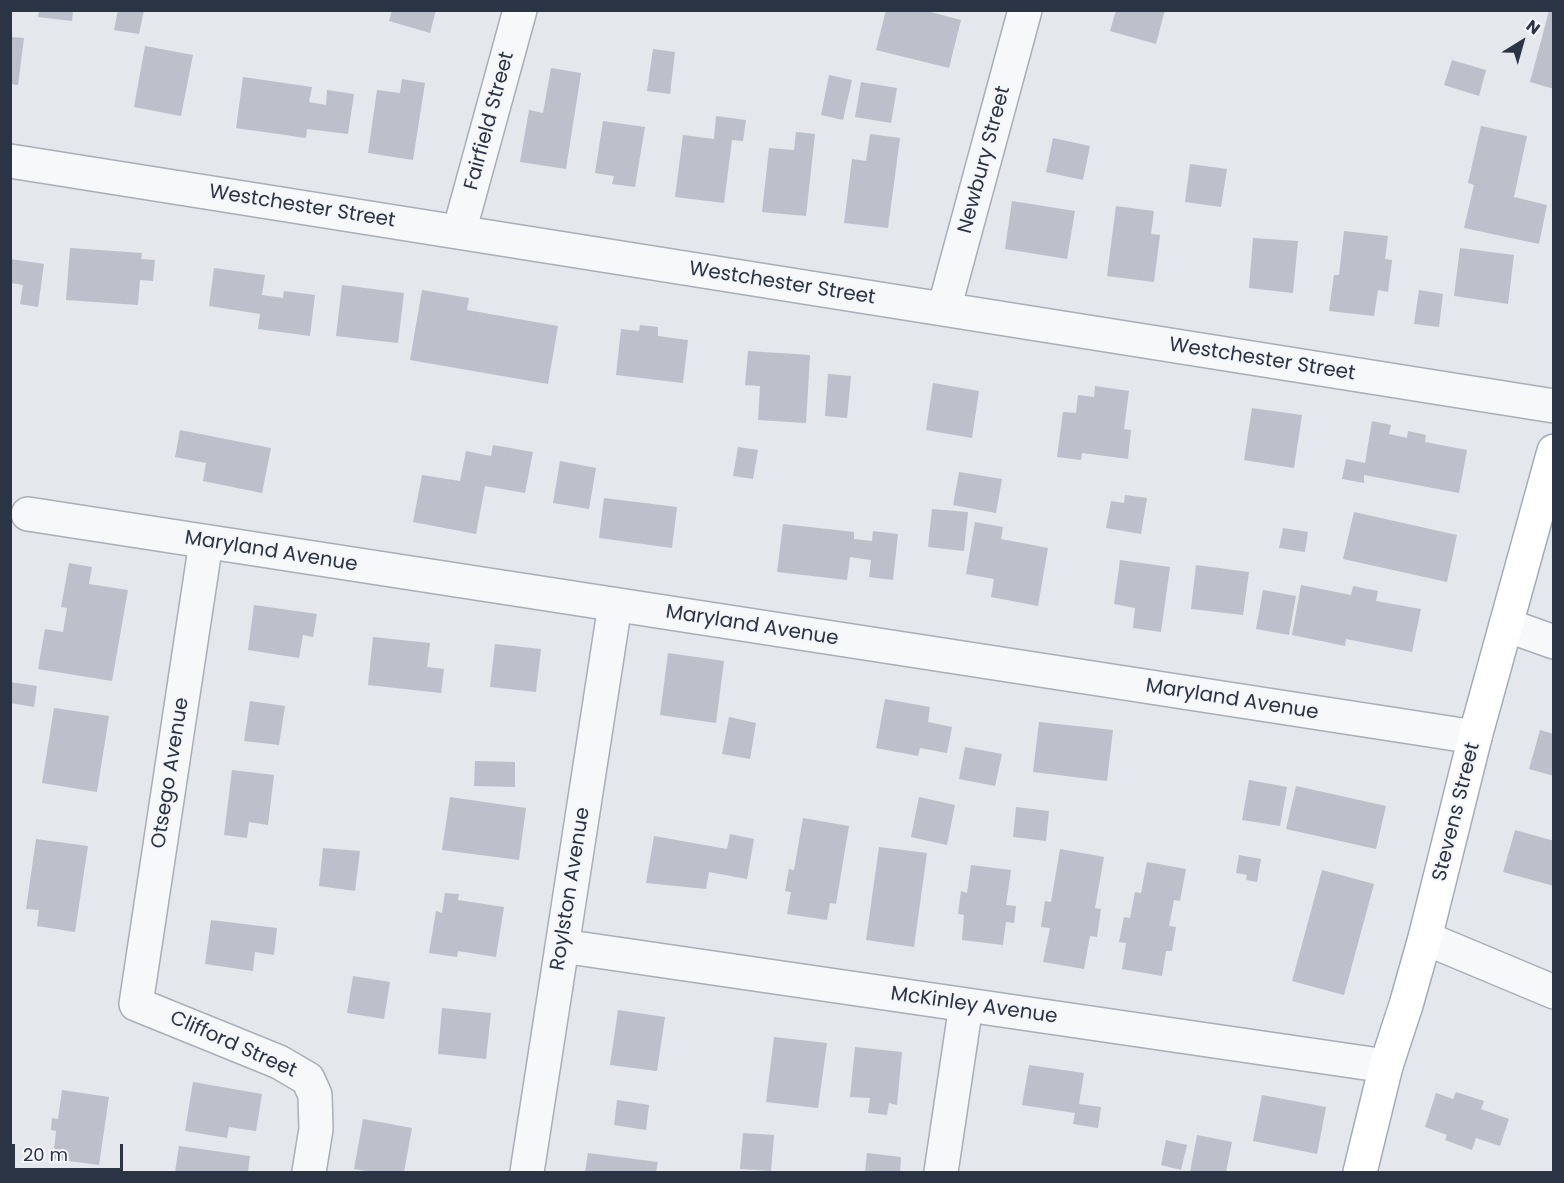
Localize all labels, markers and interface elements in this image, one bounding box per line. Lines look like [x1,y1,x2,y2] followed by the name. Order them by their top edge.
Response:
[1492,12,1552,72] north arrow
[1521,14,1545,40] text: N
[460,49,520,193] street label: Fairfield Street
[954,84,1016,236] street label: Newbury Street
[207,180,397,234] street label: Westchester Street
[687,257,877,311] street label: Westchester Street
[1167,333,1357,387] street label: Westchester Street
[183,526,359,578] street label: Maryland Avenue
[664,600,840,652] street label: Maryland Avenue
[1144,674,1320,726] street label: Maryland Avenue
[147,696,195,850] street label: Otsego Avenue
[1428,740,1486,884] street label: Stevens Street
[546,806,596,972] street label: Roylston Avenue
[889,982,1059,1030] street label: McKinley Avenue
[166,1006,300,1084] street label: Clifford Street
[15,1132,126,1170] scale bar
[23,1142,68,1167] text: 20 m

